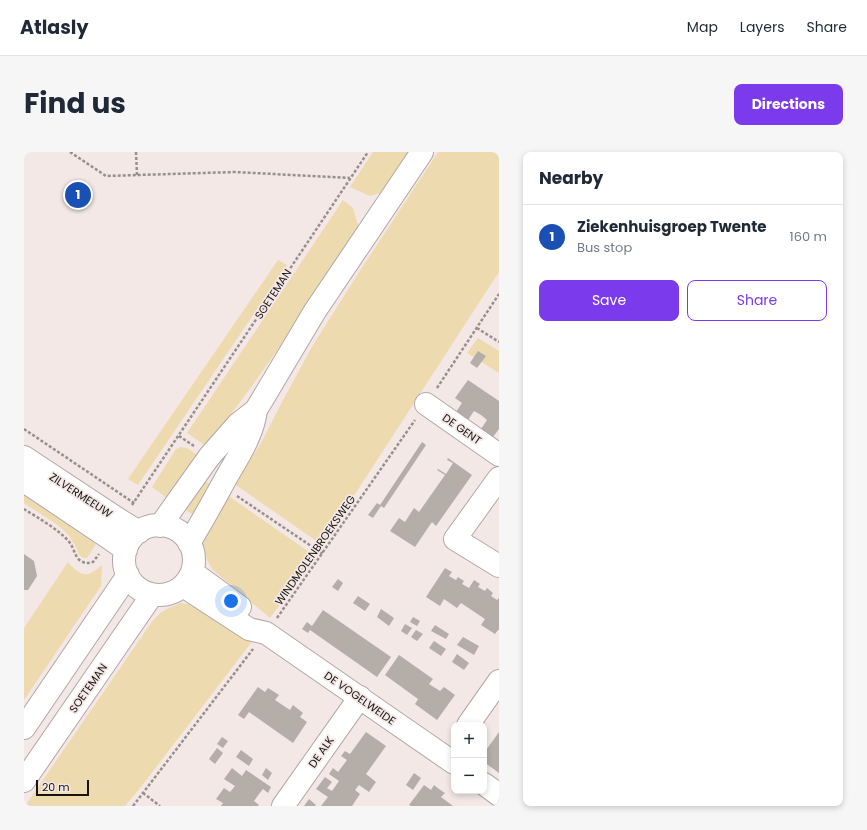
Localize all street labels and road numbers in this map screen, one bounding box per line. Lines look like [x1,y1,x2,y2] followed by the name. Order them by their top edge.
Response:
[251,266,295,322] street label: SOETEMAN
[439,410,485,448] street label: DE GENT
[46,469,116,521] street label: ZILVERMEEUW
[271,491,359,608] street label: WINDMOLENBROEKSWEG
[65,660,111,716] street label: SOETEMAN
[321,667,399,729] street label: DE VOGELWEIDE
[304,733,338,771] street label: DE ALK

